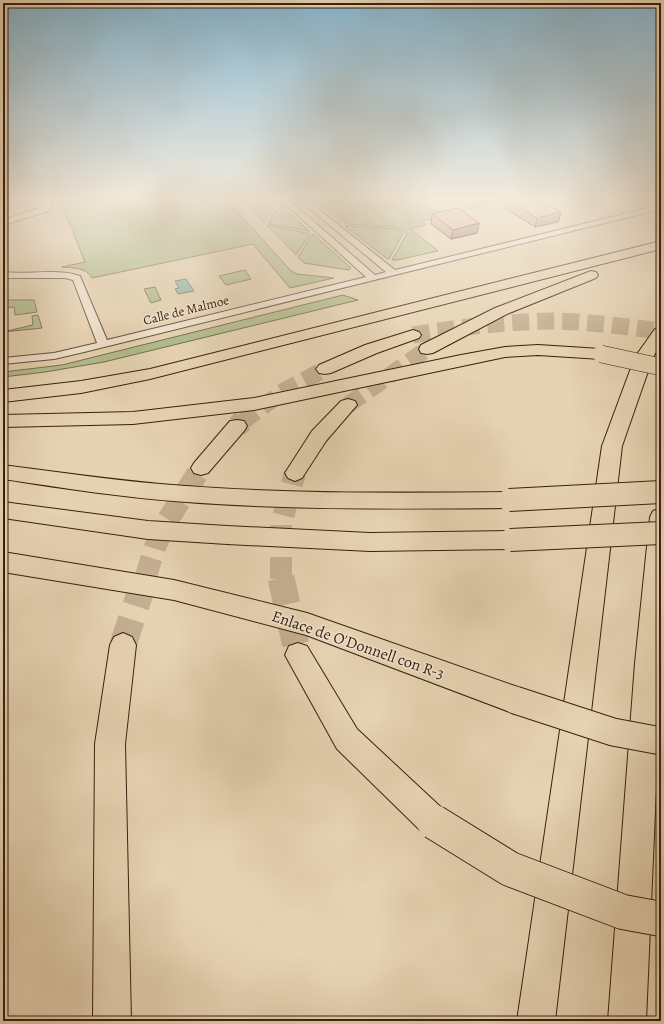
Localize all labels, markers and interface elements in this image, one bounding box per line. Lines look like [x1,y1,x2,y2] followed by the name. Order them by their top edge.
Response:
[141,291,231,329] street label: Calle de Malmoe
[269,605,447,685] street label: Enlace de O'Donnell con R-3

